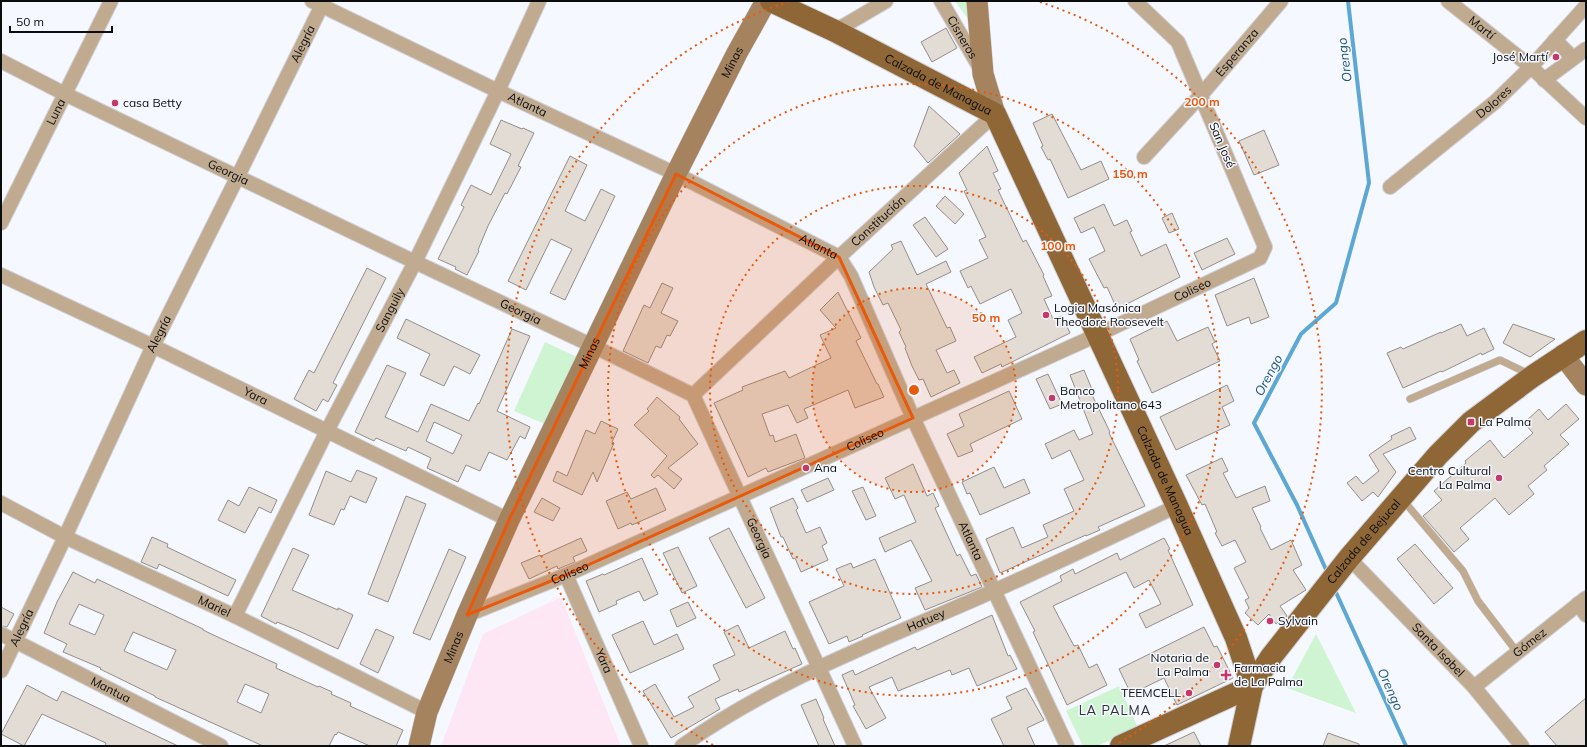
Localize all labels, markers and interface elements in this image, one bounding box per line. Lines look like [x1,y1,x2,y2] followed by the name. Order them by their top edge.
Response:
[10,8,112,34] scale bar
[1466,12,1499,43] street label: Martí
[944,13,981,61] street label: Cisneros
[16,14,44,29] text: 50 m
[287,23,318,65] street label: Alegría
[1212,25,1261,79] street label: Esperanza
[1333,37,1355,83] water label: Orengo
[718,44,746,80] street label: Minas
[1492,49,1549,64] place label: José Martí
[882,50,995,118] street label: Calzada de Managua
[1551,52,1561,62] marker: José Martí
[1473,82,1514,121] street label: Dolores
[506,89,549,120] street label: Atlanta
[1184,94,1220,109] text: 200 m
[123,95,182,110] place label: casa Betty
[43,96,68,127] street label: Luna
[110,98,120,108] marker: casa Betty
[1206,120,1239,170] street label: San José
[205,156,251,188] street label: Georgia
[1112,166,1148,181] text: 150 m
[847,192,908,249] street label: Constitución
[797,230,841,262] street label: Atlanta
[1040,238,1076,253] text: 100 m
[1171,274,1213,305] street label: Coliseo
[372,284,408,335] street label: Sanguily
[498,295,544,328] street label: Georgia
[1054,300,1164,329] place label: Logia Masónica Theodore Roosevelt
[972,310,1000,325] text: 50 m
[1041,310,1051,320] marker: Logia Masónica Theodore Roosevelt
[143,313,174,355] street label: Alegría
[575,335,603,371] street label: Minas
[1250,352,1286,398] water label: Orengo
[240,383,270,408] street label: Yara
[907,383,921,397] centre of rings
[1060,383,1162,412] place label: Banco Metropolitano 643
[1047,393,1057,403] marker: Banco Metropolitano 643
[1479,414,1531,429] place label: La Palma
[1466,417,1476,427] marker: La Palma
[1134,423,1197,538] street label: Calzada de Managua
[844,424,886,454] street label: Coliseo
[814,460,837,475] place label: Ana
[801,463,811,473] marker: Ana
[1408,463,1491,492] place label: Centro Cultural La Palma
[1494,473,1504,483] marker: Centro Cultural La Palma
[1323,496,1403,587] street label: Calzada de Bejucal
[744,515,775,561] street label: Georgia
[956,519,987,562] street label: Atlanta
[549,558,591,587] street label: Coliseo
[196,592,233,620] street label: Mariel
[904,605,948,635] street label: Hatuey
[6,606,37,649] street label: Alegría
[1278,613,1318,628] place label: Sylvain
[1265,616,1275,626] marker: Sylvain
[1409,620,1468,680] street label: Santa Isabel
[1509,624,1549,660] street label: Gómez
[440,629,467,665] street label: Minas
[592,645,616,675] street label: Yara
[1151,650,1209,679] place label: Notaria de La Palma
[1212,660,1222,670] marker: Notaria de La Palma
[1234,660,1303,689] place label: Farmacia de La Palma
[1375,665,1407,713] water label: Orengo
[1221,670,1231,680] marker: Farmacia de La Palma
[88,673,133,706] street label: Mantua
[1121,685,1181,700] place label: TEEMCELL
[1184,688,1194,698] marker: TEEMCELL
[1079,702,1151,718] district label: LA PALMA

